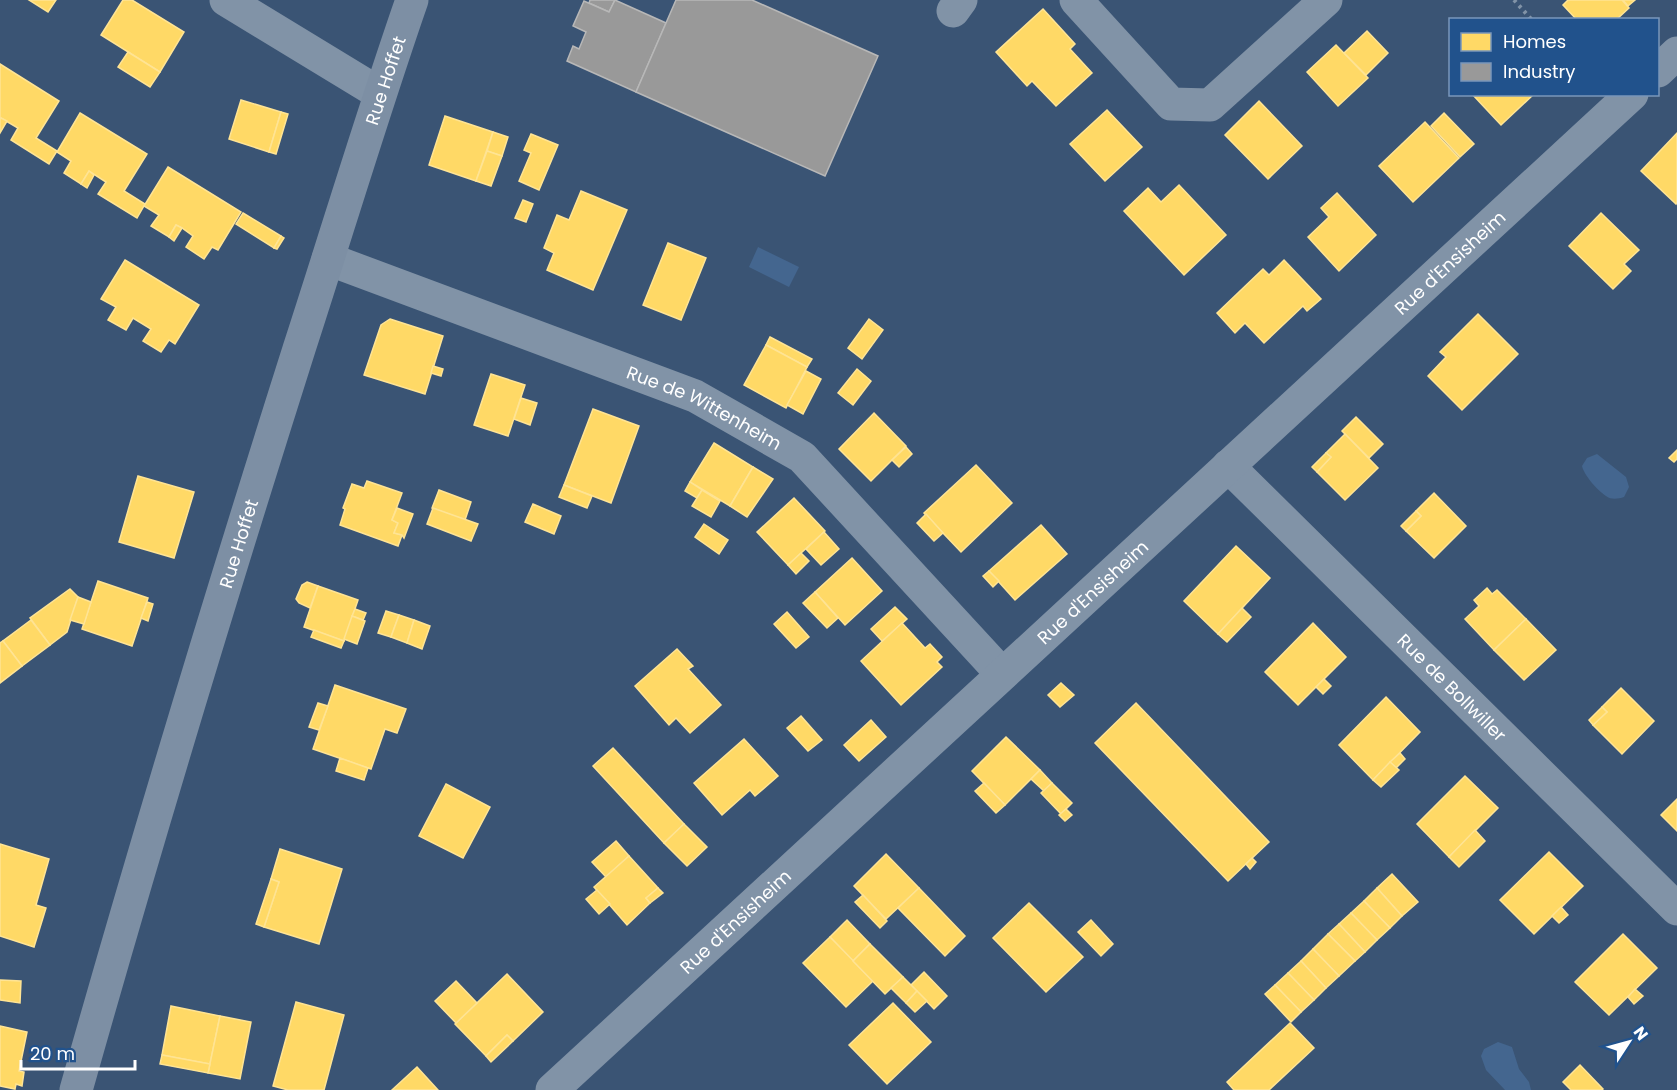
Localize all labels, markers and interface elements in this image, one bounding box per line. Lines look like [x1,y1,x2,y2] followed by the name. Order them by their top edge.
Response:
[1449,18,1659,96] legend
[1503,29,1566,54] text: Homes
[359,33,411,128] street label: Rue Hoffet
[1503,59,1575,84] text: Industry
[1388,204,1511,320] street label: Rue d'Ensisheim
[623,359,787,456] street label: Rue de Wittenheim
[213,496,264,591] street label: Rue Hoffet
[1031,534,1153,649] street label: Rue d'Ensisheim
[1392,628,1512,747] street label: Rue de Bollwiller
[674,863,796,979] street label: Rue d'Ensisheim
[1599,1012,1659,1072] north arrow
[1628,1022,1654,1045] text: N
[21,1033,135,1071] scale bar
[30,1041,75,1066] text: 20 m

